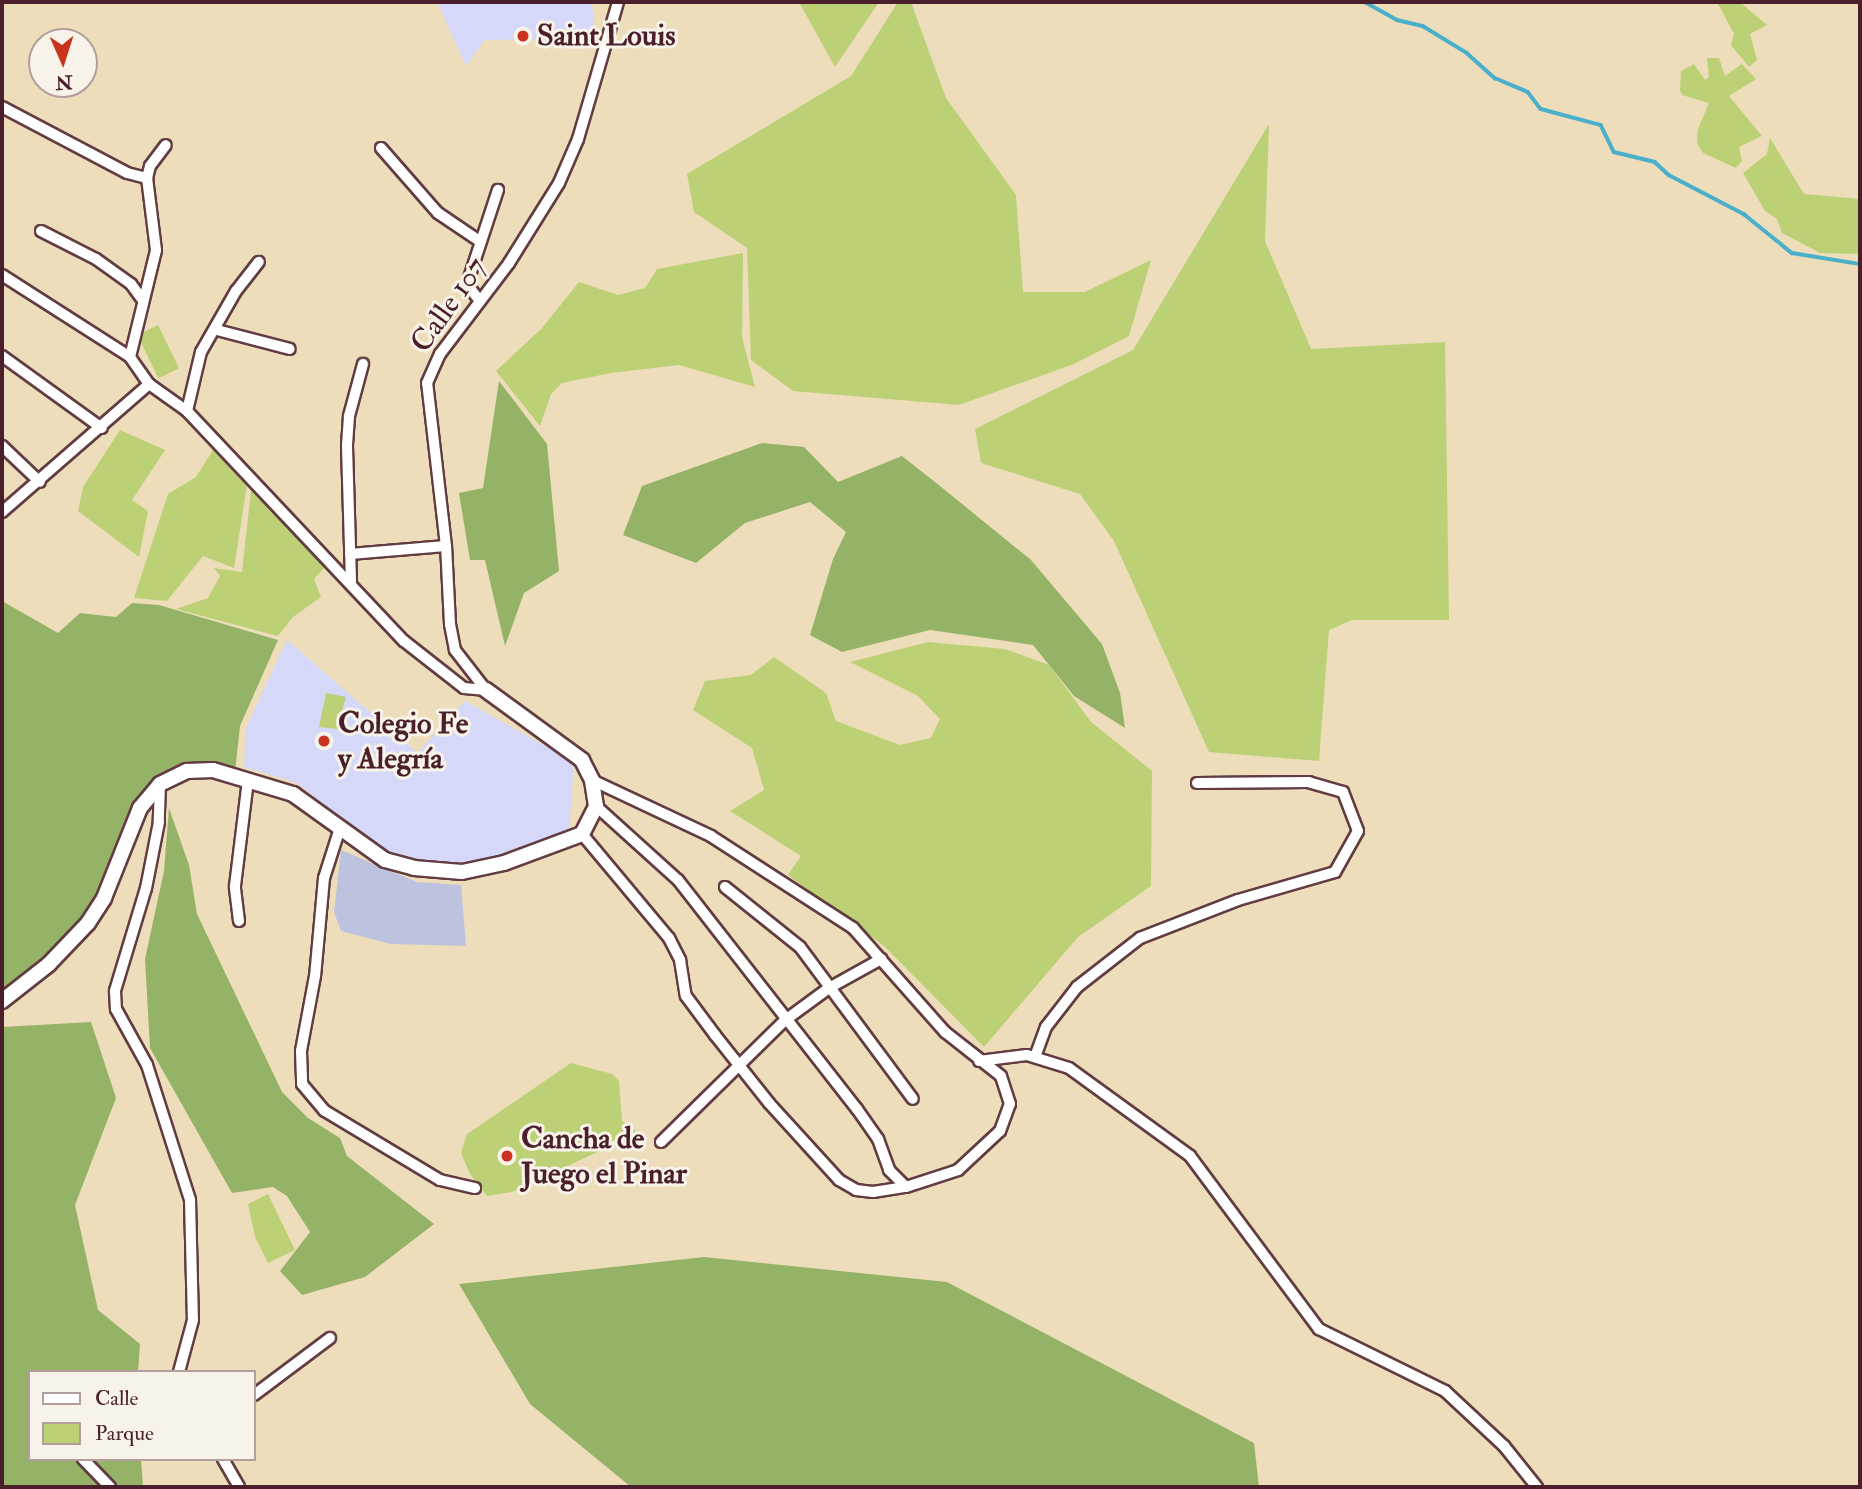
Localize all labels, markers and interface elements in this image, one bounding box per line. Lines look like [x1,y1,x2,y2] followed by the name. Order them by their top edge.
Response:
[537,18,675,54] place label: Saint Louis
[28,28,98,98] north arrow
[515,28,531,44] marker: Saint Louis
[55,70,73,94] text: N
[403,250,495,360] street label: Calle 107
[338,706,468,776] place label: Colegio Fe y Alegría
[316,733,332,749] marker: Colegio Fe y Alegría
[521,1121,687,1192] place label: Cancha de Juego el Pinar
[499,1148,515,1164] marker: Cancha de Juego el Pinar
[28,1370,256,1461] legend
[95,1385,138,1412] text: Calle
[95,1420,154,1447] text: Parque

